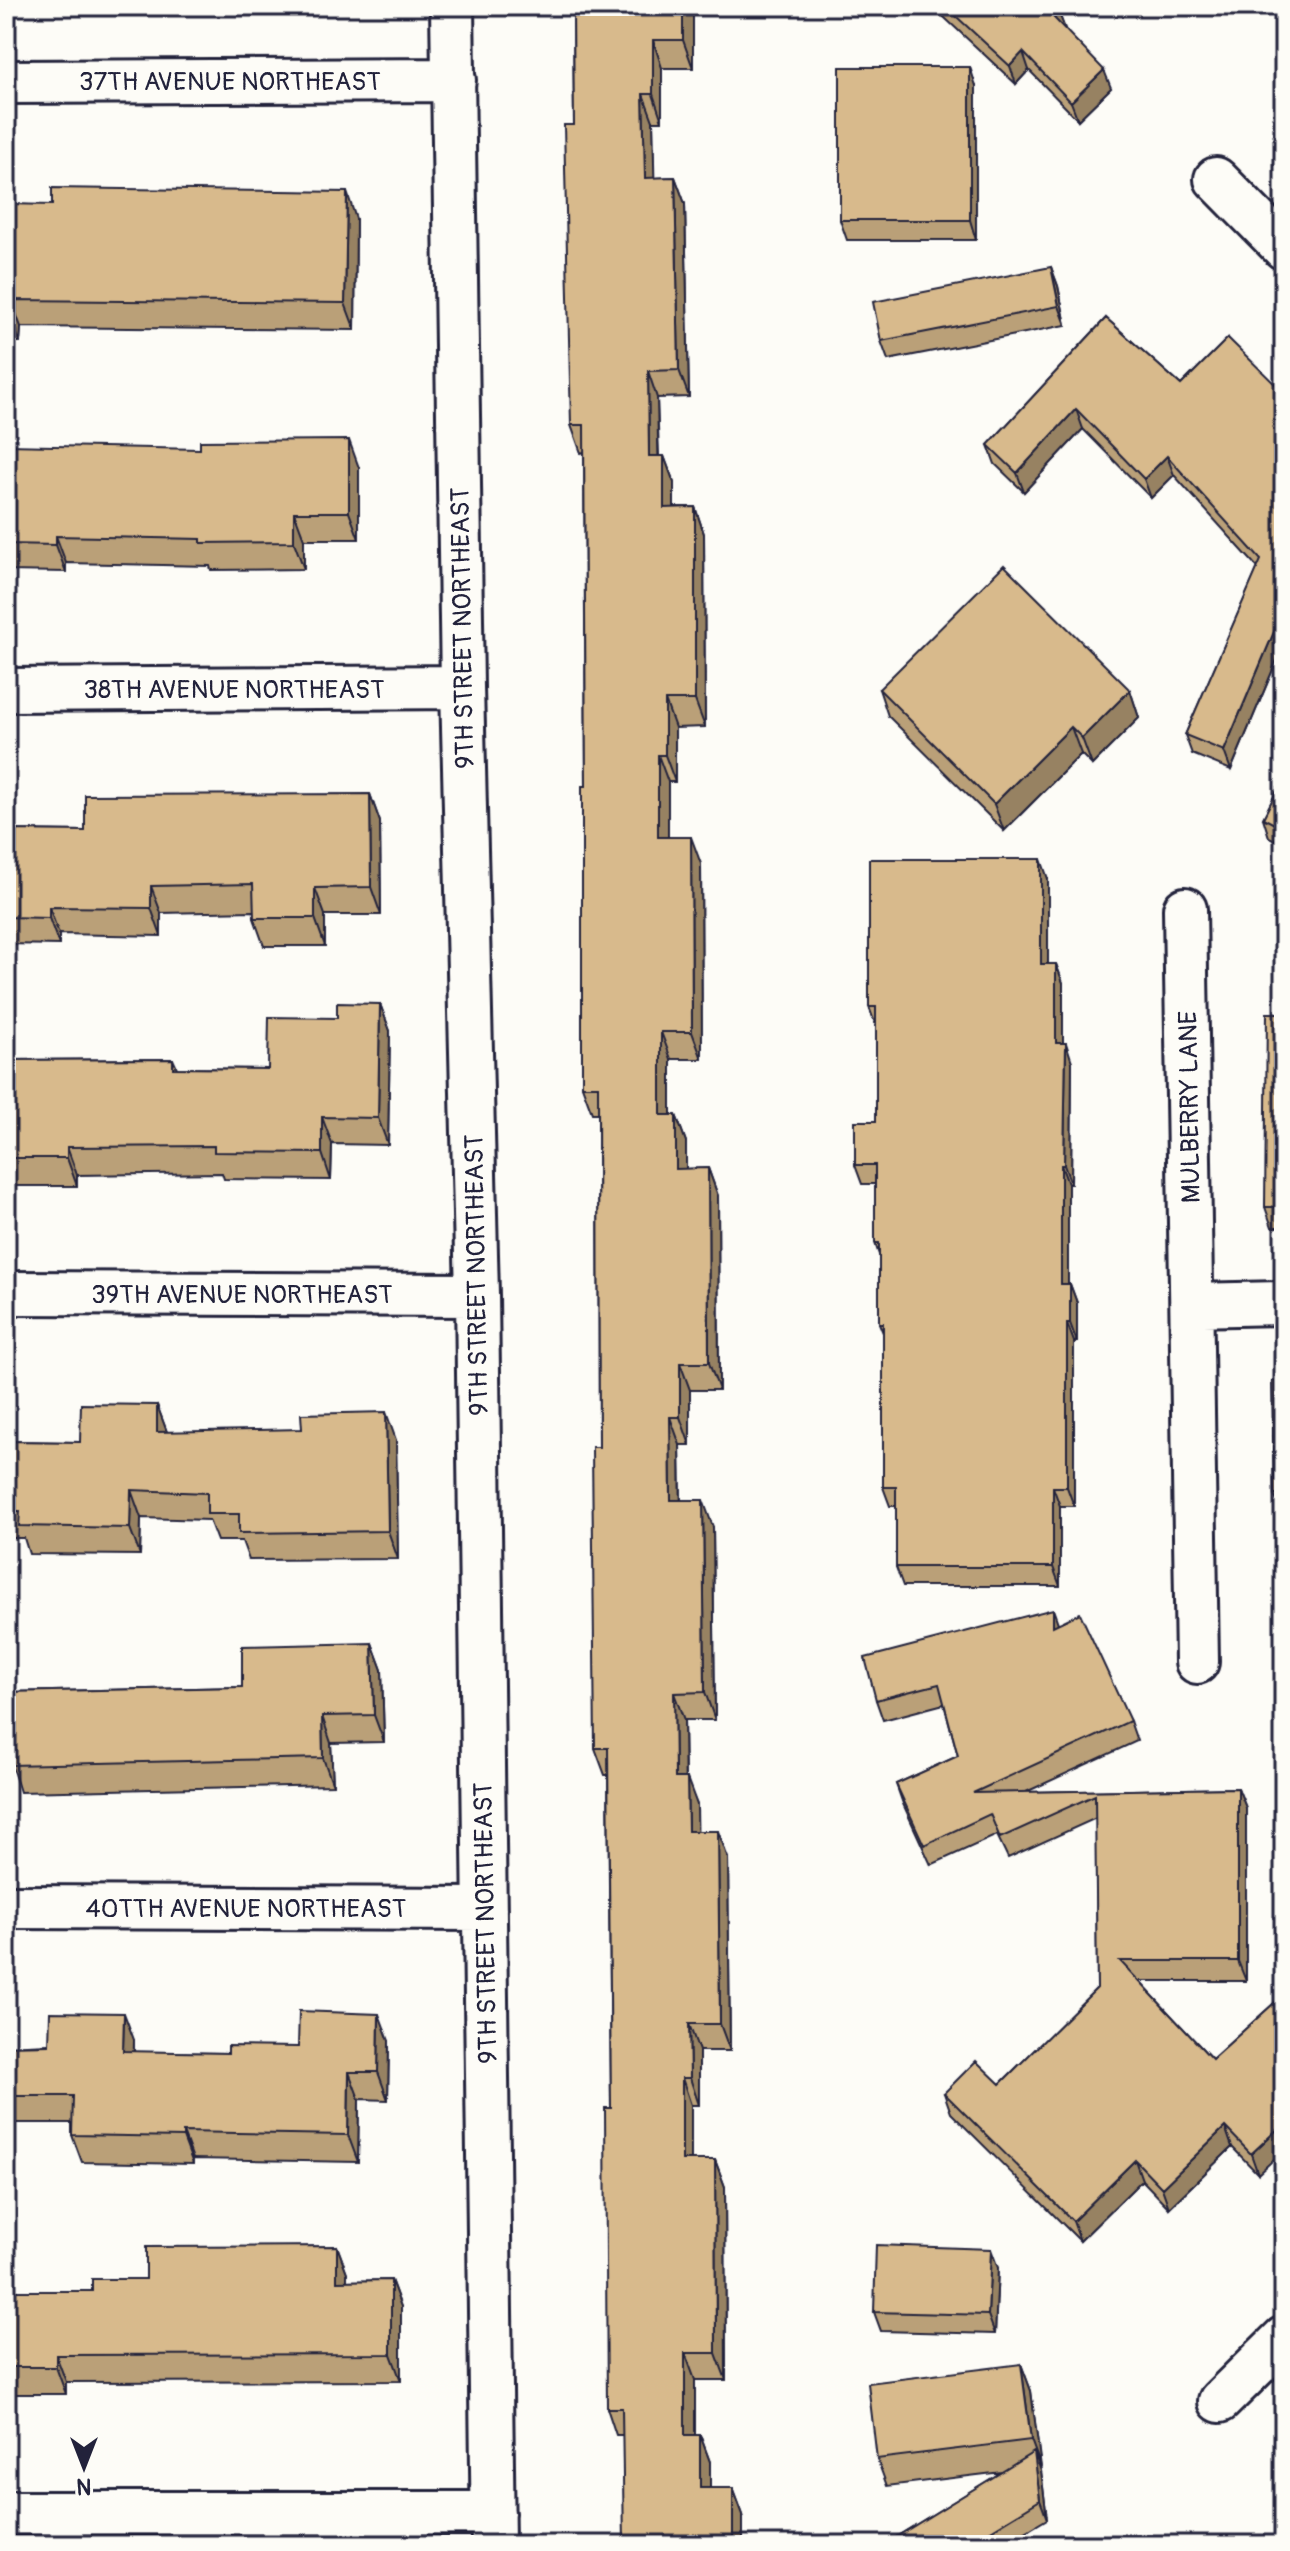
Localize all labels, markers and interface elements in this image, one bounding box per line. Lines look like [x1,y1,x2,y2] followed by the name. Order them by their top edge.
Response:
[79,66,381,98] street label: 37TH AVENUE NORTHEAST
[445,487,481,769] street label: 9TH STREET NORTHEAST
[83,674,385,706] street label: 38TH AVENUE NORTHEAST
[1172,1011,1208,1203] street label: MULBERRY LANE
[459,1134,495,1416] street label: 9TH STREET NORTHEAST
[91,1279,393,1311] street label: 39TH AVENUE NORTHEAST
[468,1782,504,2064] street label: 9TH STREET NORTHEAST
[86,1893,406,1925] street label: 40TTH AVENUE NORTHEAST
[44,2427,124,2507] north arrow
[76,2472,91,2500] text: N

